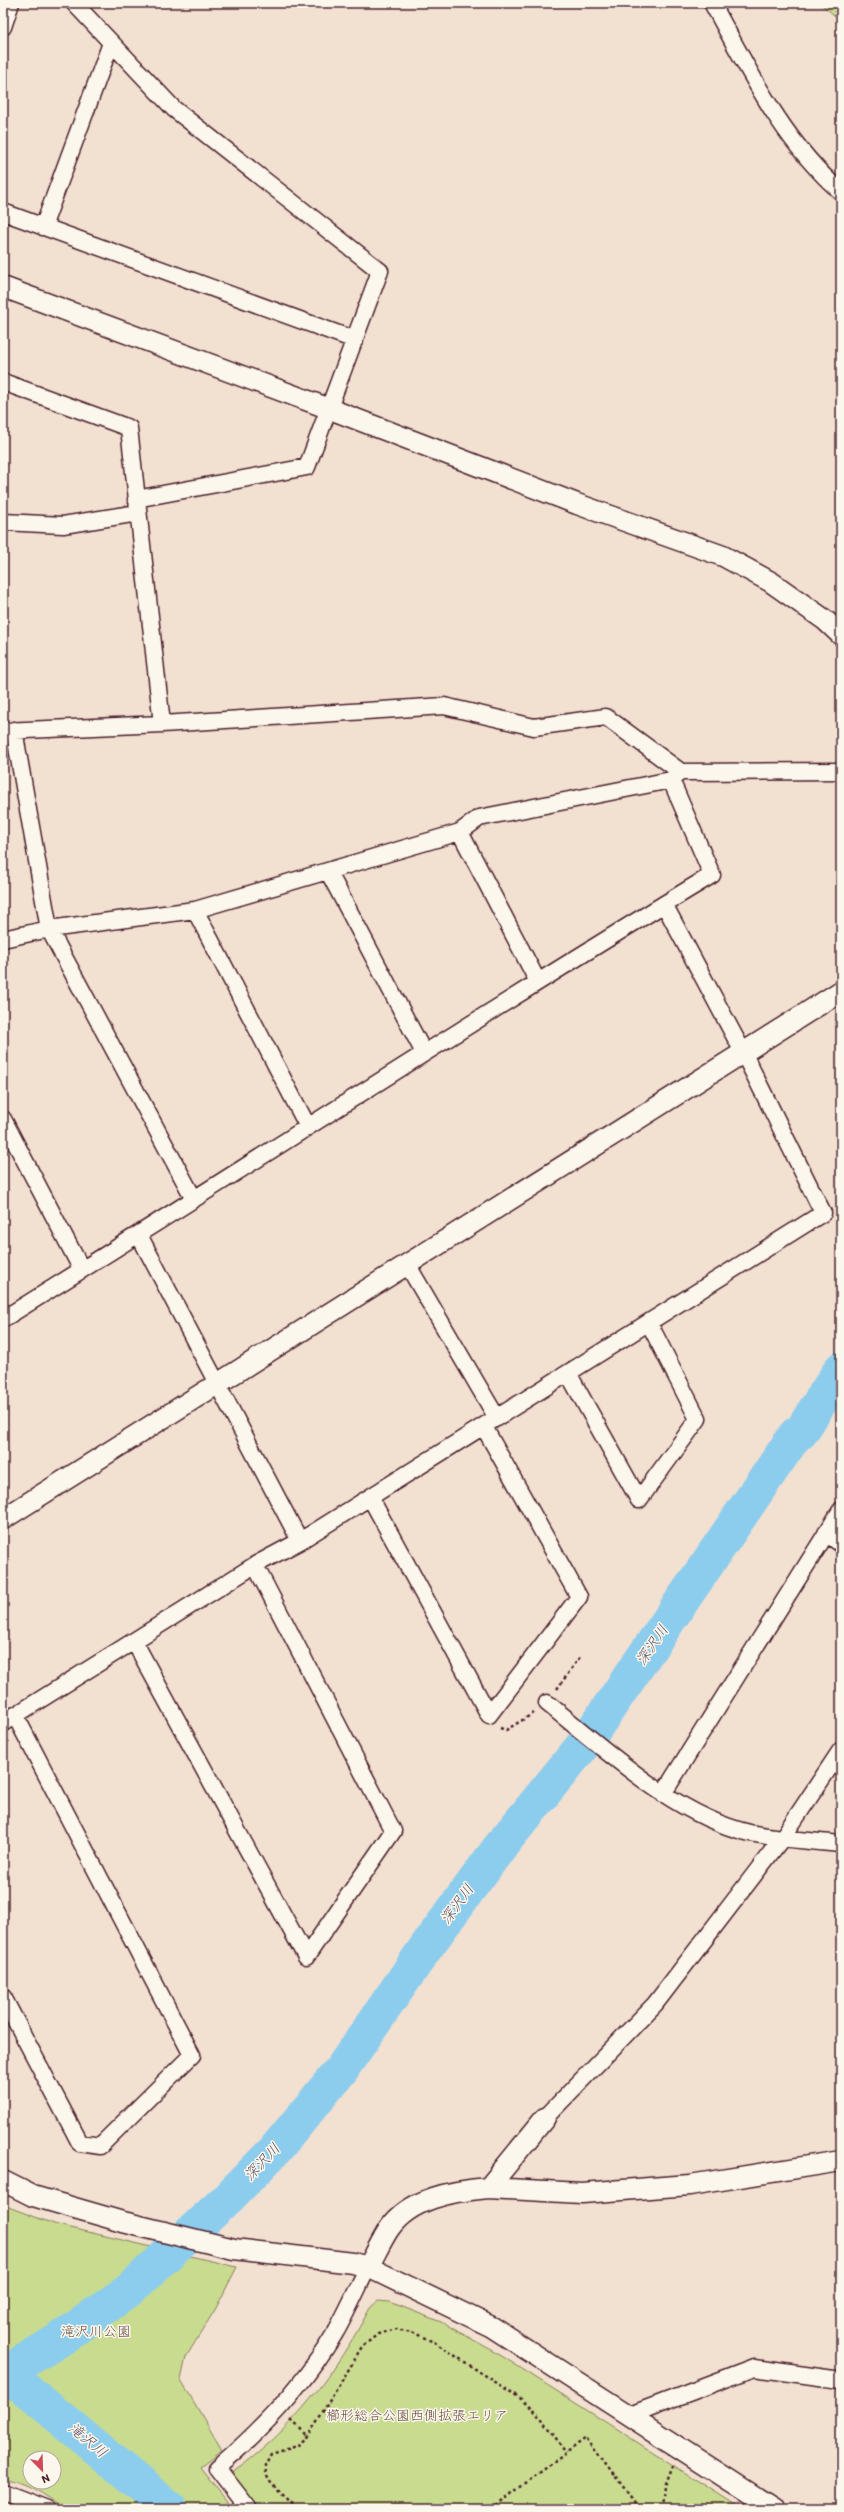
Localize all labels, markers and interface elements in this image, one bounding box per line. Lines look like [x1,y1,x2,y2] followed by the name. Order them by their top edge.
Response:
[632,1621,672,1669] water label: 深沢川
[436,1881,478,1927] water label: 深沢川
[240,2139,284,2185] water label: 深沢川
[61,2323,131,2340] park label: 滝沢川公園
[326,2407,508,2424] park label: 櫛形総合公園西側拡張エリア
[65,2419,111,2461] water label: 滝沢川
[22,2450,62,2490] north arrow
[40,2471,52,2486] text: N

